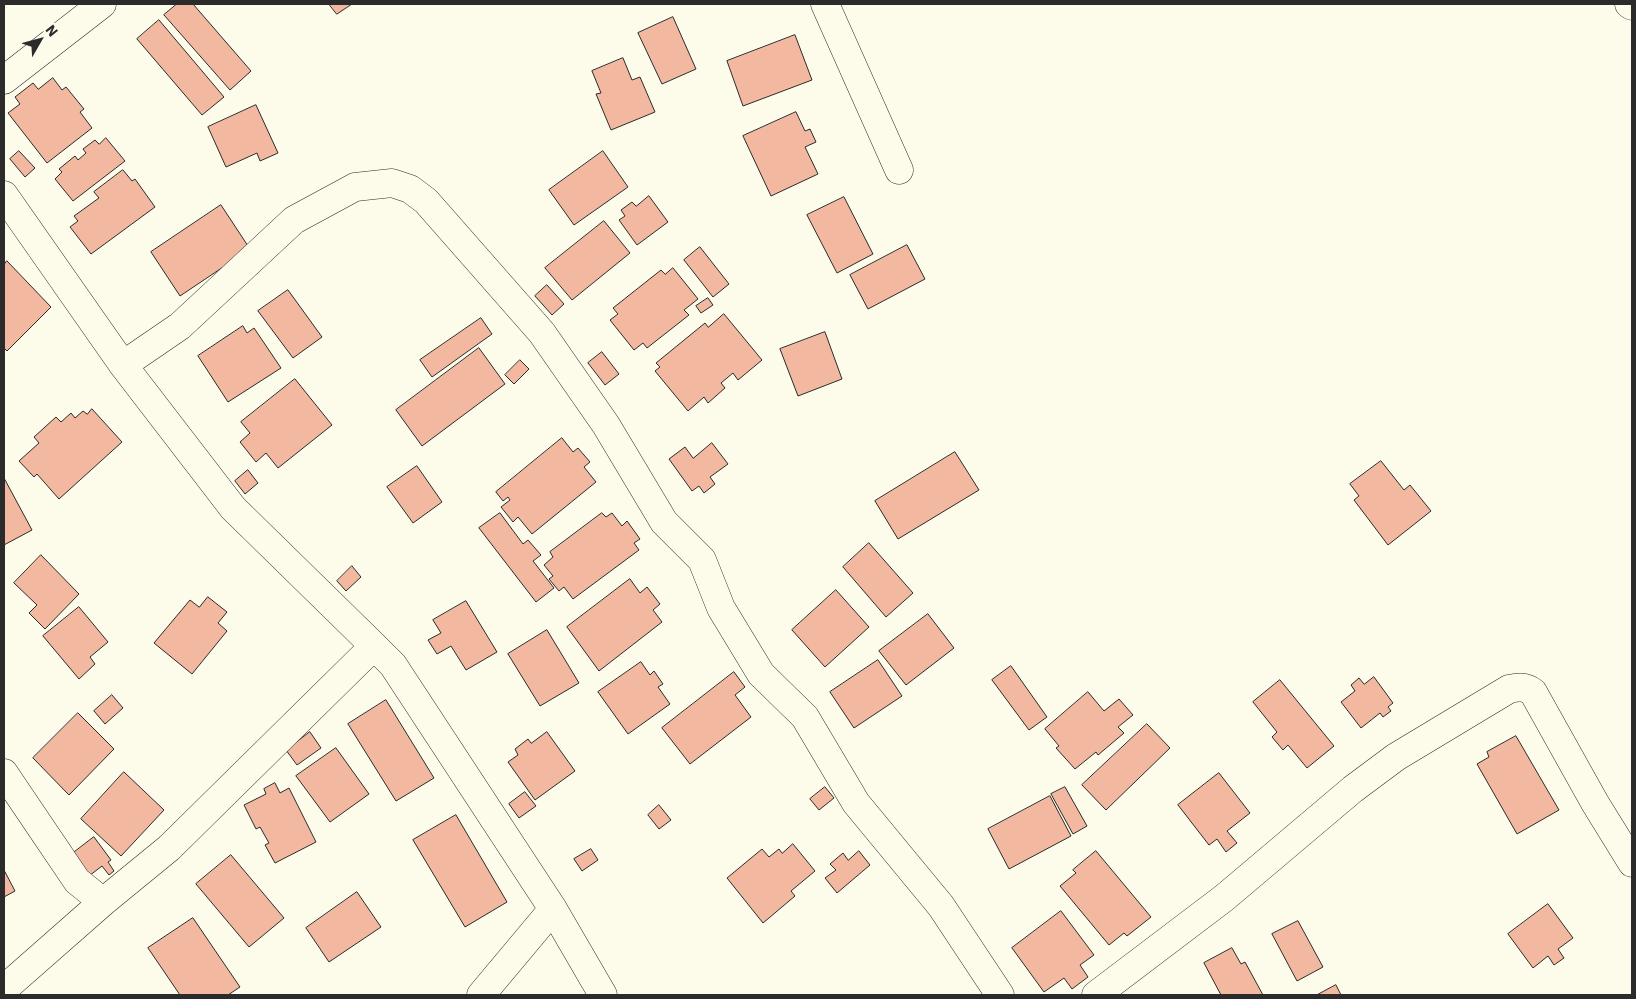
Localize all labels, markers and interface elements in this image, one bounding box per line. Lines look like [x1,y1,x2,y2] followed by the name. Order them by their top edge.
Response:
[15,15,65,65] north arrow
[42,21,62,40] text: N

